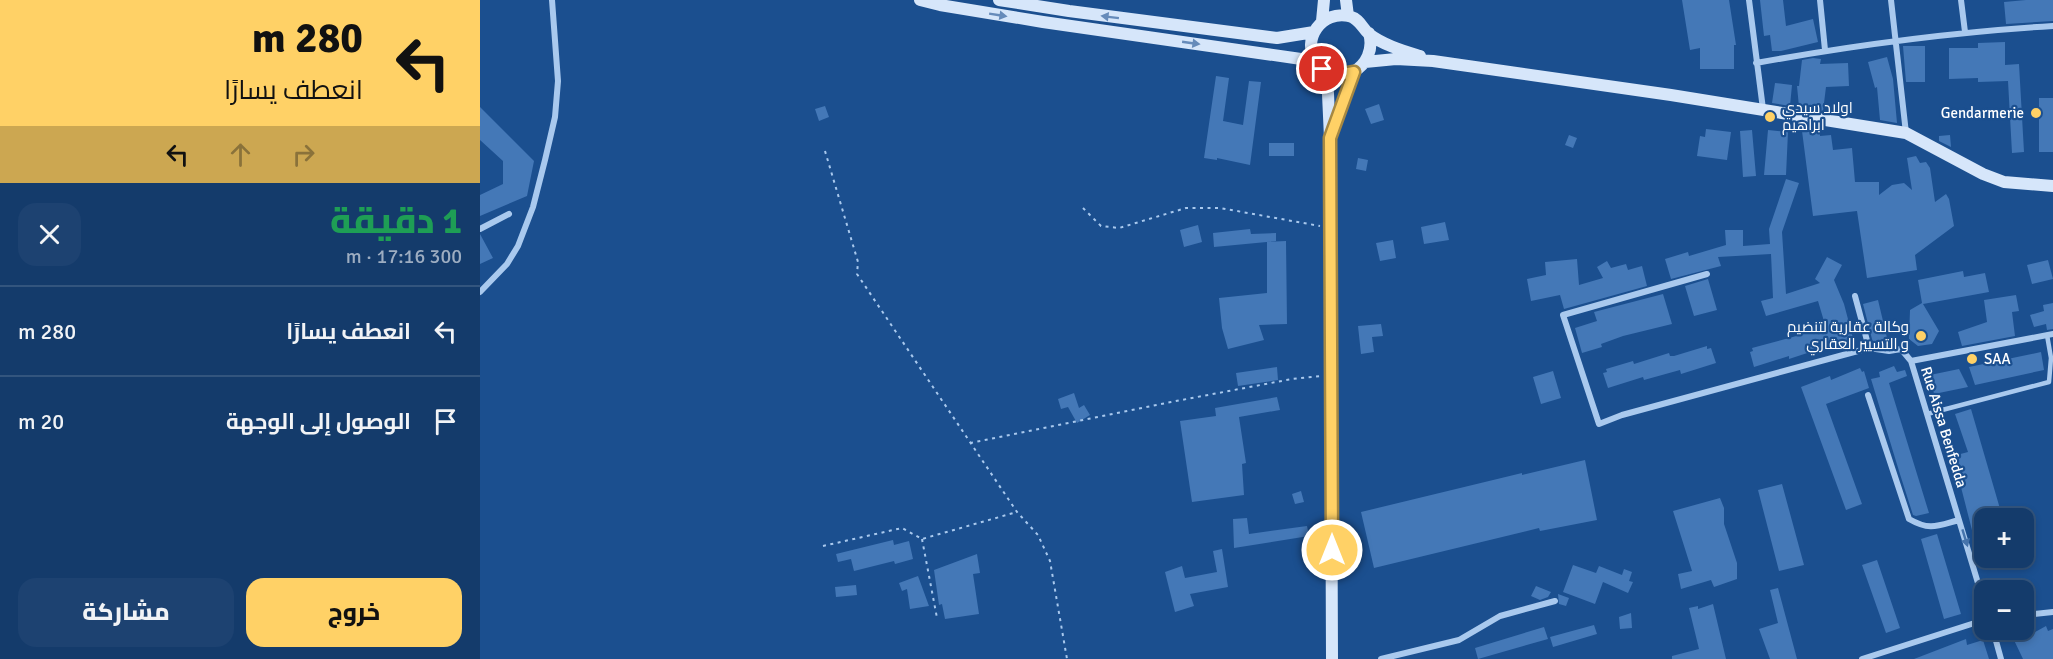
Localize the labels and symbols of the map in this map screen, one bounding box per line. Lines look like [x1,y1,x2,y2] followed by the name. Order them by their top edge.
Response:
[989,11,1008,20] one-way arrow
[1101,12,1120,21] one-way arrow
[1182,38,1201,47] one-way arrow
[1296,43,1347,94] pin
[1782,99,1853,135] place label: اولاد سيدي ابراهيم
[1941,104,2024,122] place label: Gendarmerie
[2029,106,2043,120] marker: Gendarmerie
[1763,110,1777,124] marker: اولاد سيدي ابراهيم
[1787,318,1909,356] place label: وكالة عقارية لتنضيم و التسيير العقاري
[1914,329,1928,343] marker: وكالة عقارية لتنضيم و التسيير العقاري
[1984,350,2011,368] place label: SAA
[1965,352,1979,366] marker: SAA
[1917,364,1971,490] street label: Rue Aissa Benfedda
[1300,518,1364,582] position arrow
[1961,529,1970,547] one-way arrow

